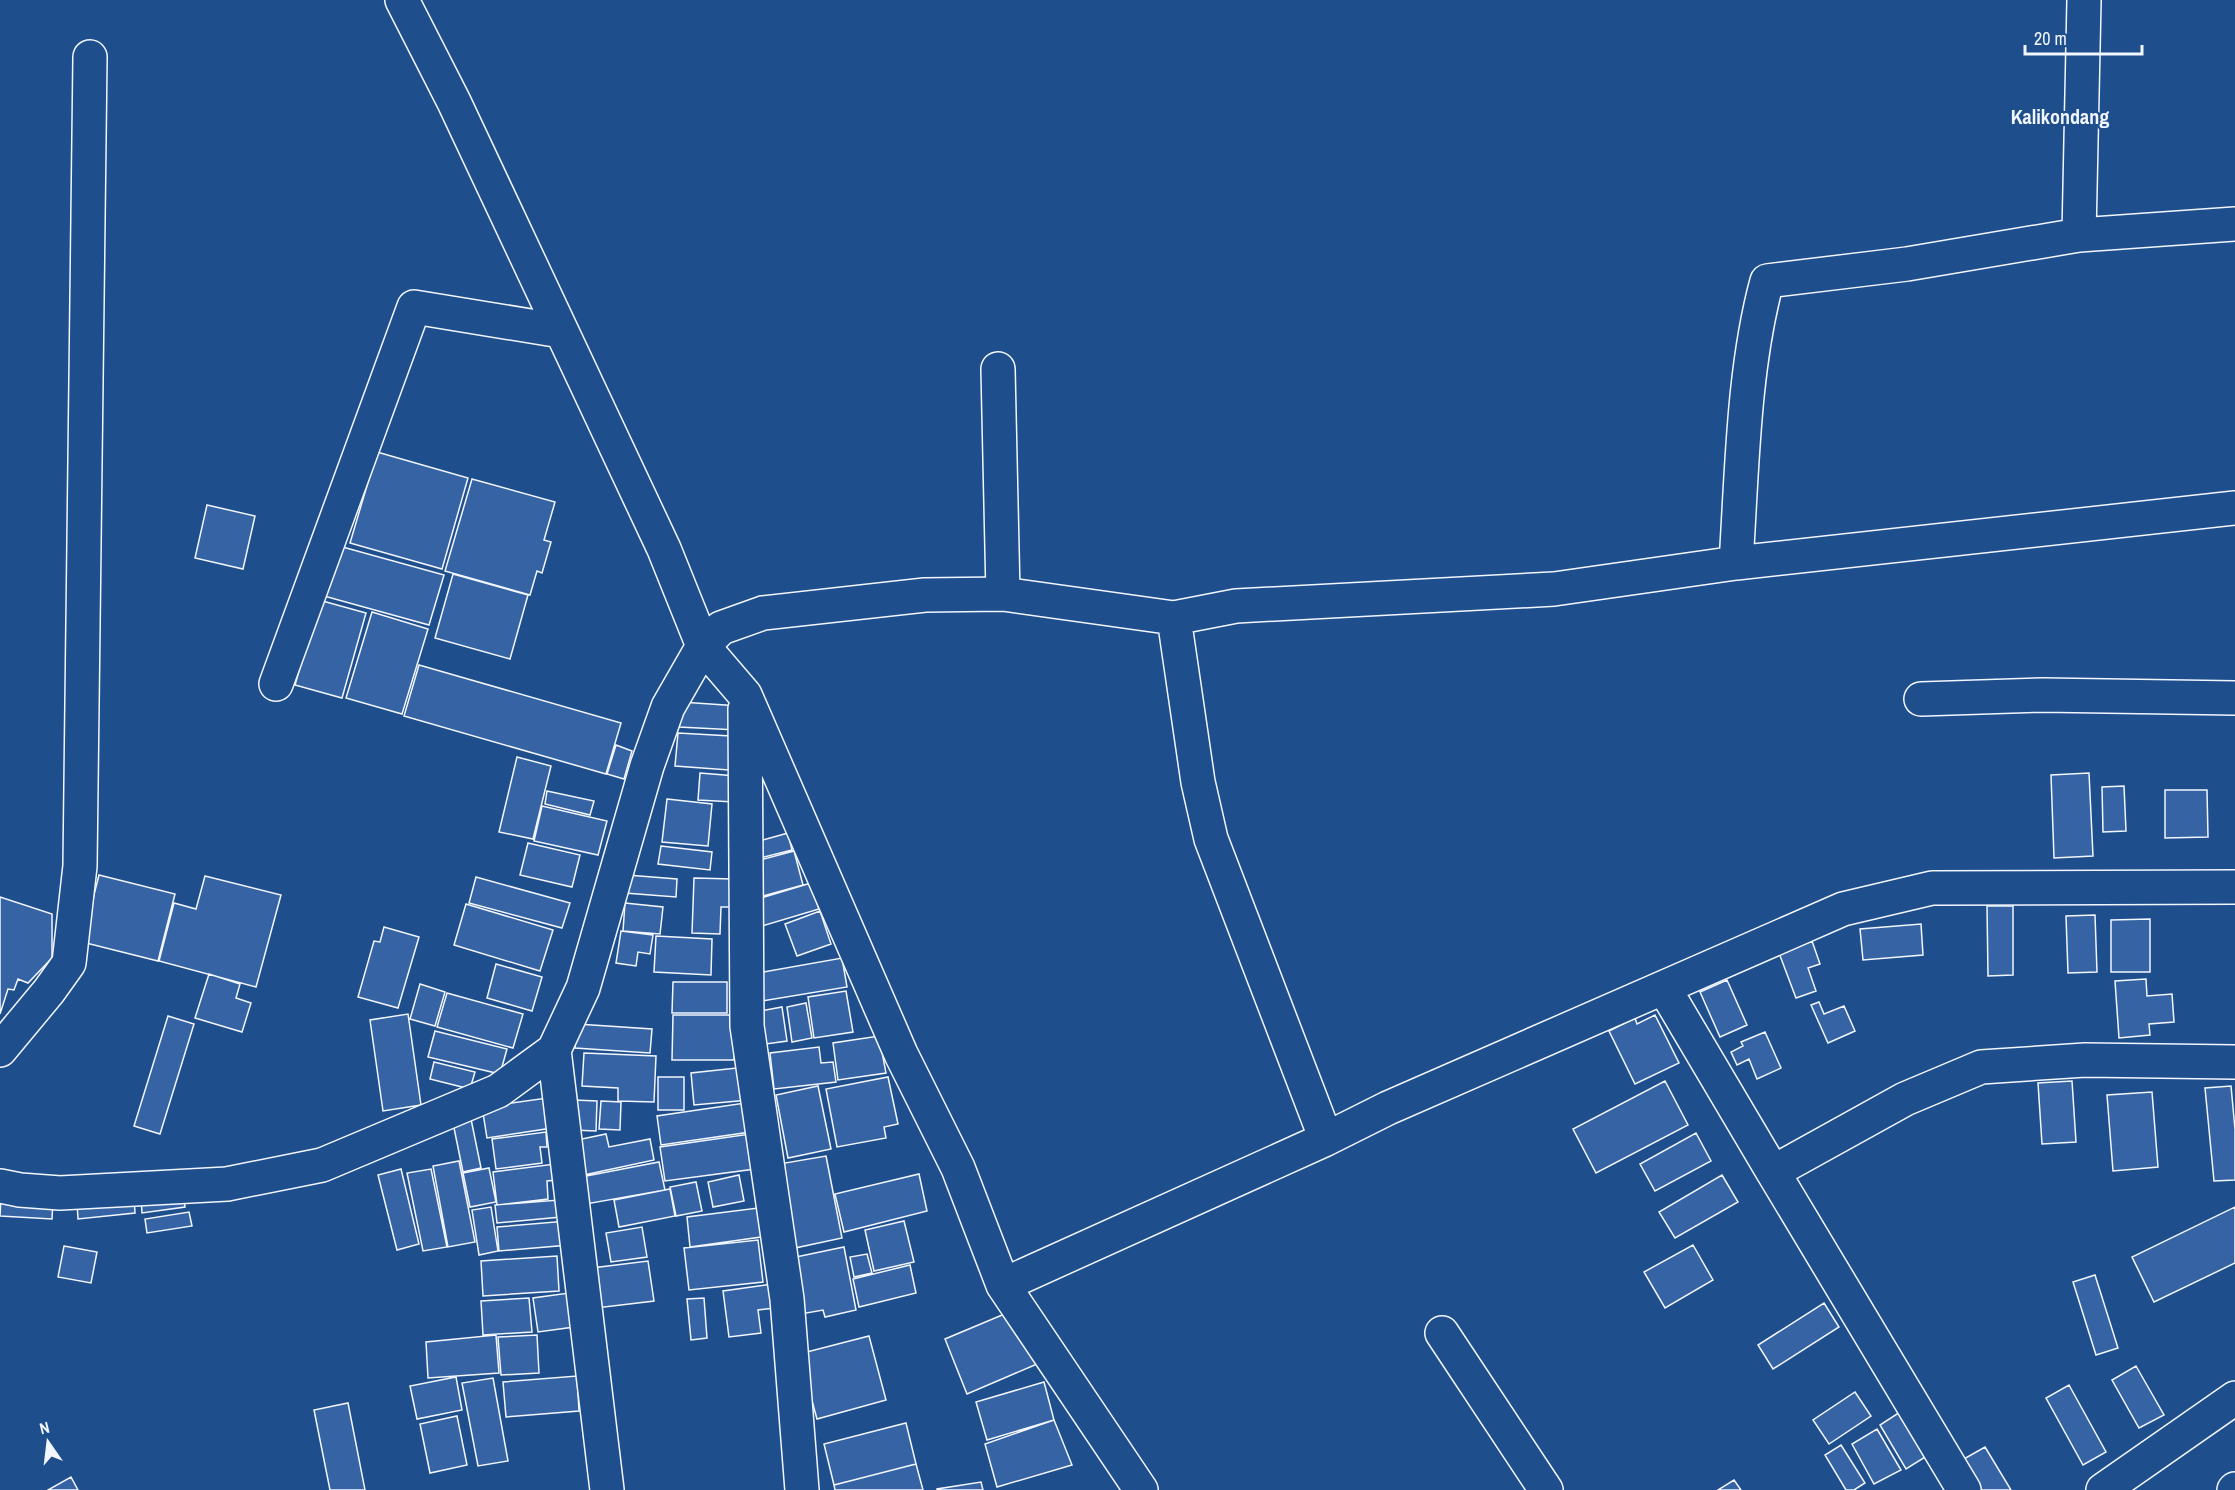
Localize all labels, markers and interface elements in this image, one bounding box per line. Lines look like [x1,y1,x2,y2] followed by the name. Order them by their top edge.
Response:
[2025,18,2142,56] scale bar
[2034,26,2067,51] text: 20 m
[2011,103,2109,130] district label: Kalikondang
[18,1412,78,1472] north arrow
[37,1416,52,1439] text: N

